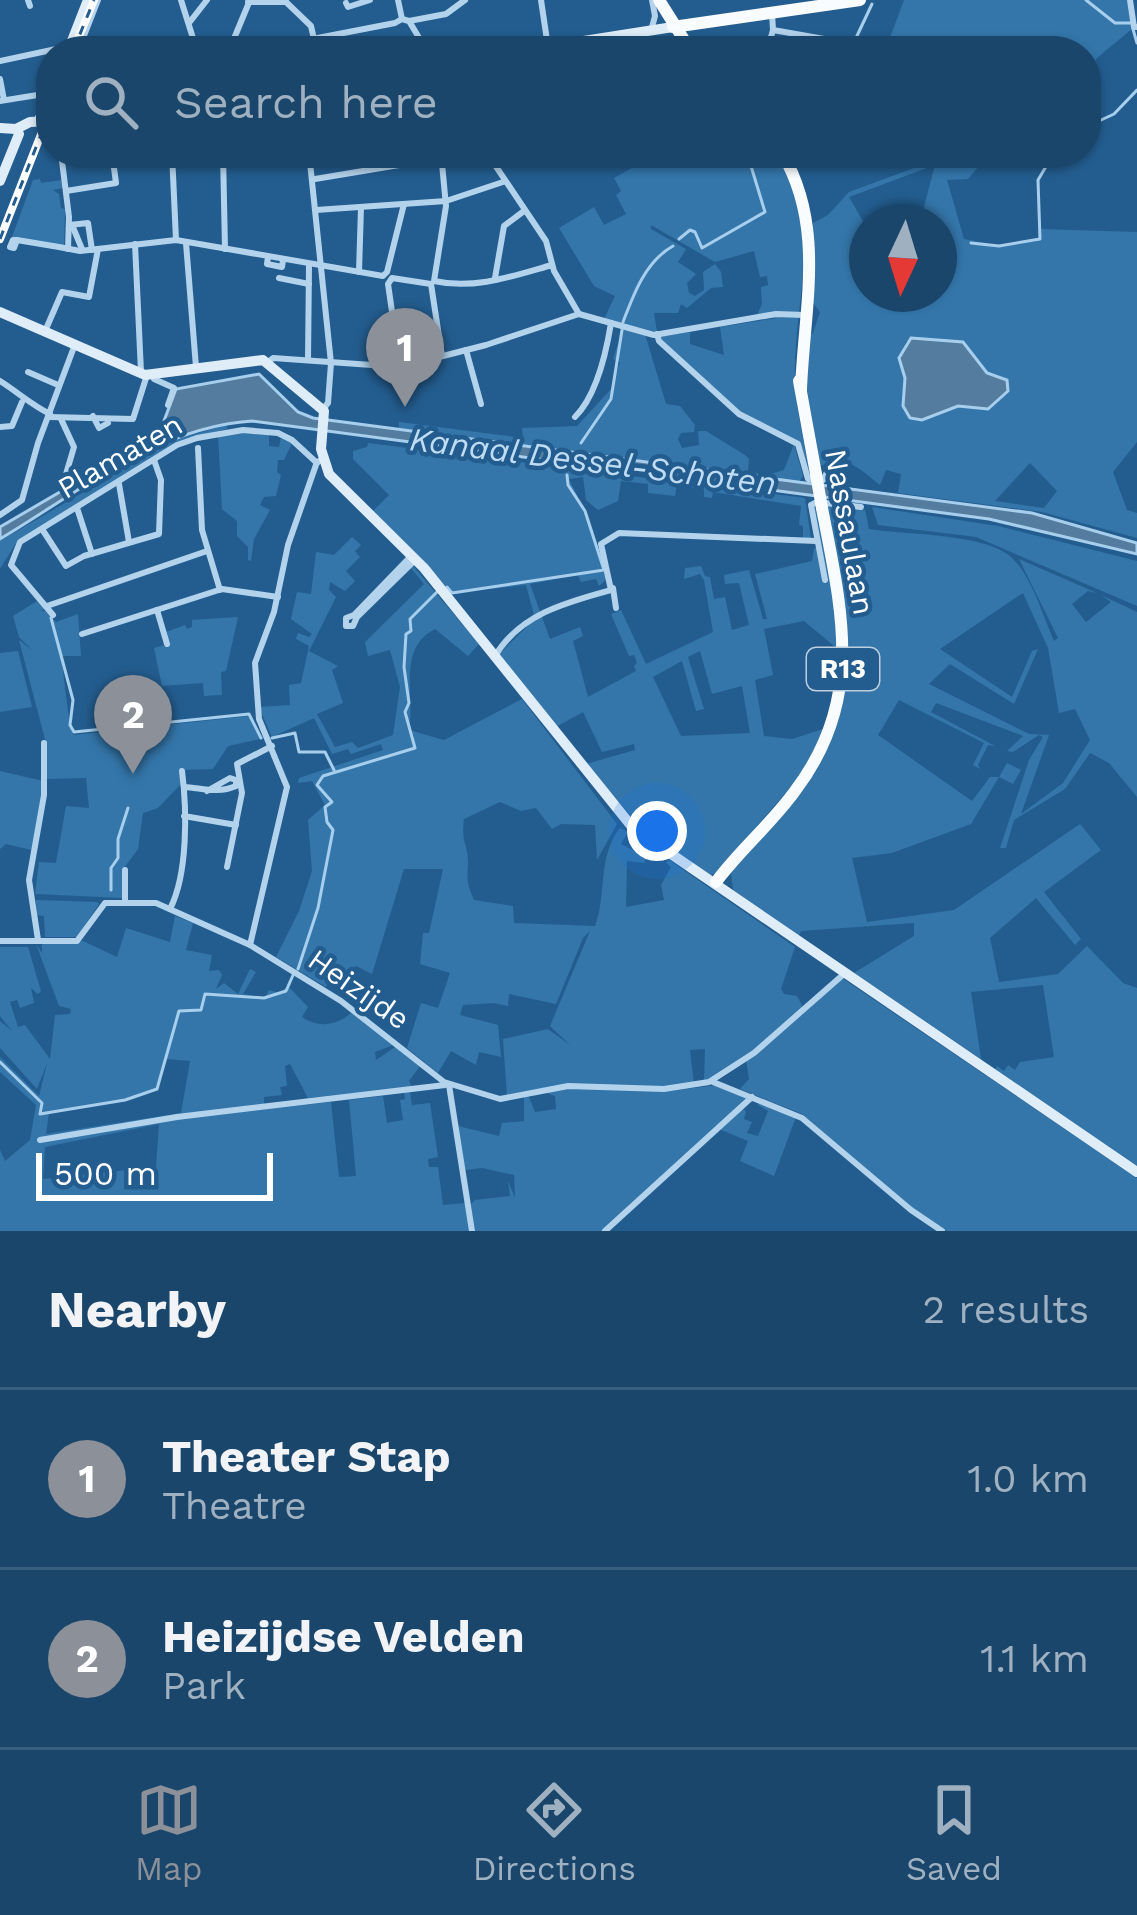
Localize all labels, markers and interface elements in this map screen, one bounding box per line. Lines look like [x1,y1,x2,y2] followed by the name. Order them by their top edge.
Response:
[36,36,1101,168] search box
[78,69,144,135] icon: search
[174,76,438,129] text: Search here
[849,204,957,312] north arrow
[366,308,444,407] pin: 1
[52,406,188,506] street label: Plamaten
[408,419,778,503] water label: Kanaal Dessel-Schoten
[818,446,882,618] street label: Nassaulaan
[807,648,879,690] road number: R13
[94,675,172,774] pin: 2
[627,801,687,861] your location
[302,942,416,1036] street label: Heizijde
[36,1147,273,1200] scale bar
[54,1154,157,1193] text: 500 m
[48,1280,226,1339] text: Nearby
[923,1287,1089,1332] text: 2 results
[162,1430,451,1483] text: Theater Stap
[79,1456,95,1501] text: 1
[968,1456,1089,1501] text: 1.0 km
[162,1483,307,1528] text: Theatre
[162,1610,525,1663] text: Heizijdse Velden
[75,1636,99,1681] text: 2
[980,1636,1089,1681] text: 1.1 km
[162,1663,246,1708] text: Park
[135,1777,202,1888] tab: Map
[473,1777,636,1888] tab: Directions
[906,1777,1002,1888] tab: Saved

